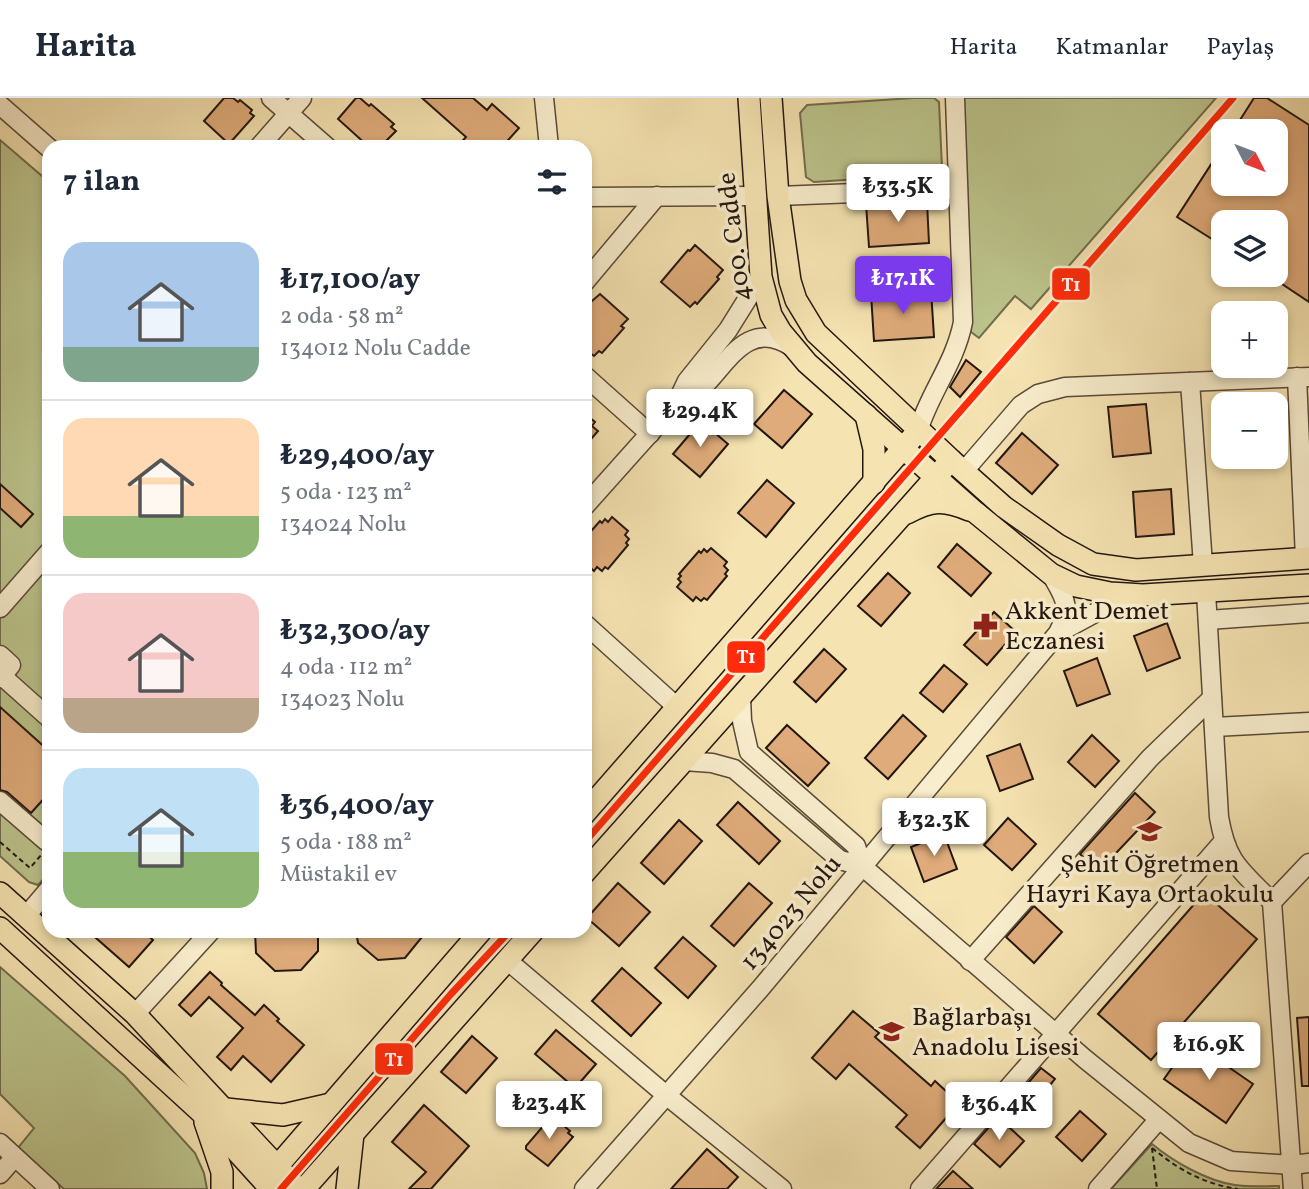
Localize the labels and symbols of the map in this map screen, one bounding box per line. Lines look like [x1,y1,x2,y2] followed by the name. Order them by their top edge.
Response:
[1211,119,1288,196] north arrow
[841,164,955,224] pin: ₺33.5K
[709,170,761,303] street label: 400. Cadde
[846,256,960,316] pin: ₺17.1K
[1051,267,1091,301] line badge: T1
[1061,273,1081,299] text: T1
[643,390,757,449] pin: ₺29.4K
[1005,594,1169,660] place label: Akkent Demet Eczanesi
[971,611,999,639] pharmacy icon: Akkent Demet Eczanesi
[726,640,766,674] line badge: T1
[736,645,756,671] text: T1
[877,798,991,858] pin: ₺32.3K
[1136,817,1164,845] school or university icon: Şehit Öğretmen Hayri Kaya Ortaokulu
[1026,847,1274,913] place label: Şehit Öğretmen Hayri Kaya Ortaokulu
[732,848,851,979] street label: 134023 Nolu
[912,1000,1079,1066] place label: Bağlarbaşı Anadolu Lisesi
[878,1017,906,1045] school or university icon: Bağlarbaşı Anadolu Lisesi
[1152,1023,1266,1082] pin: ₺16.9K
[374,1042,414,1076] line badge: T1
[384,1048,404,1074] text: T1
[492,1082,606,1141] pin: ₺23.4K
[942,1082,1056,1142] pin: ₺36.4K

